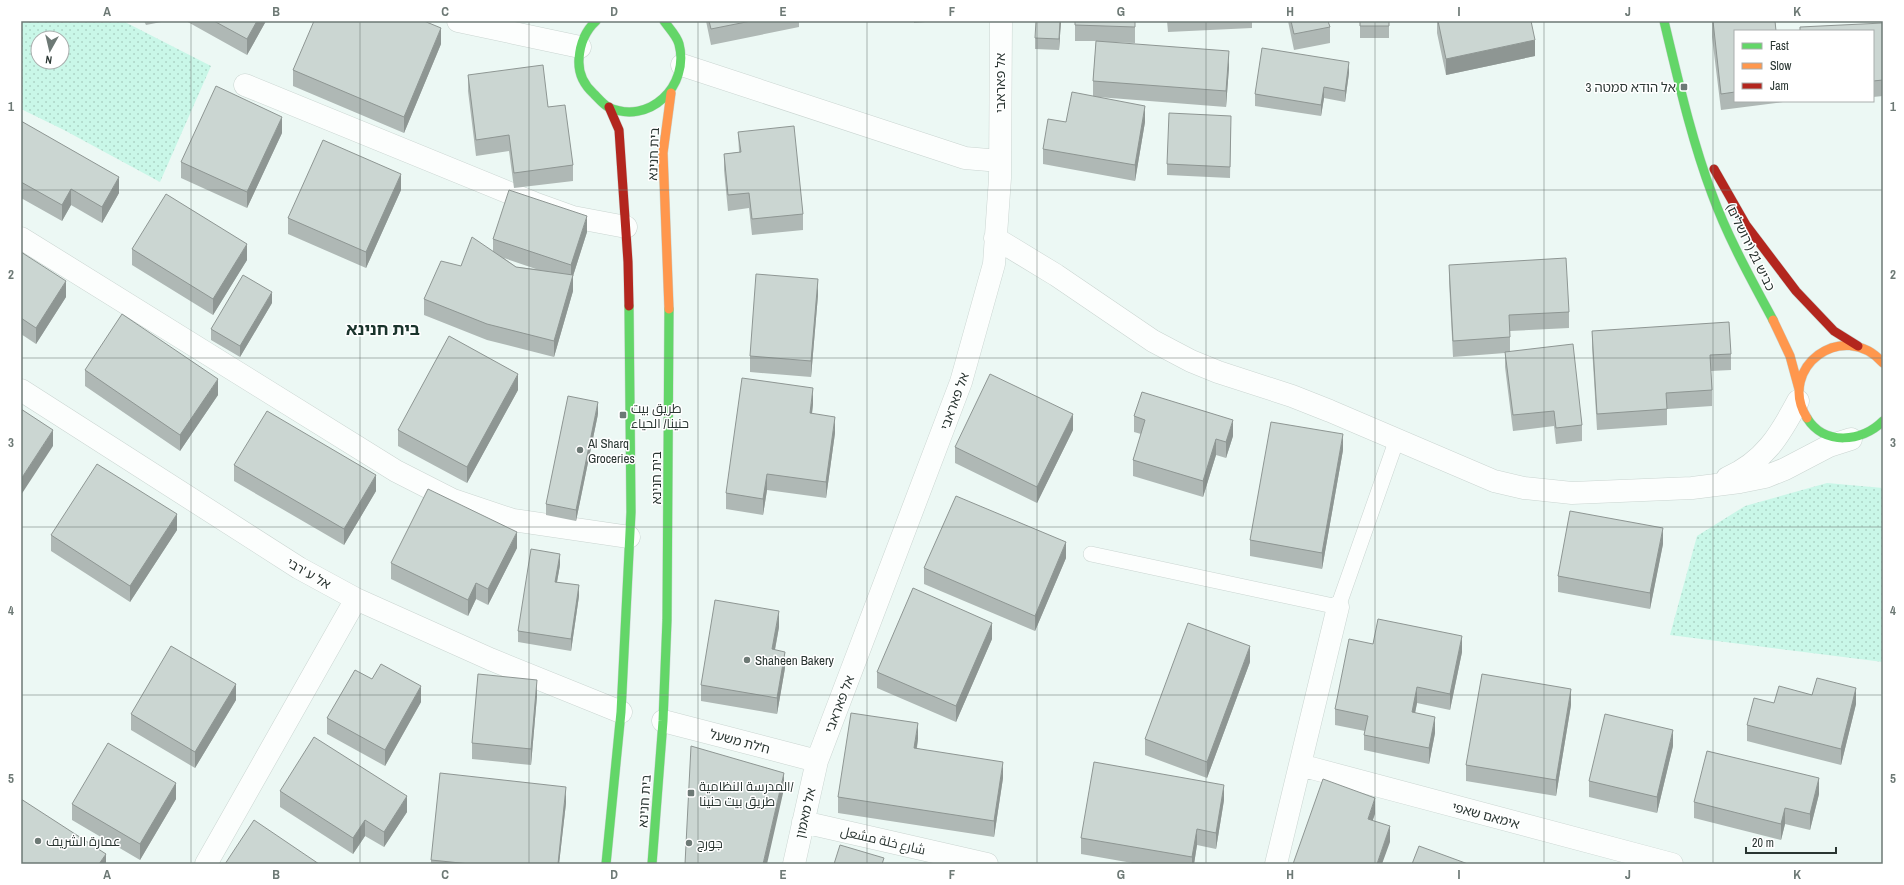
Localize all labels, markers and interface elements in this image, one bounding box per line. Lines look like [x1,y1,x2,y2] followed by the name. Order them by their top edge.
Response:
[103,3,111,20] text: A
[272,3,280,20] text: B
[441,3,449,20] text: C
[610,3,618,20] text: D
[779,3,787,20] text: E
[949,3,956,20] text: F
[1117,3,1125,20] text: G
[1286,3,1294,20] text: H
[1458,3,1461,20] text: I
[1625,3,1631,20] text: J
[1793,3,1801,20] text: K
[30,30,70,70] north arrow
[1734,30,1874,102] legend
[1770,38,1789,54] text: Fast
[44,53,53,67] text: N
[992,53,1009,113] street label: אל פאראבי
[1770,58,1792,74] text: Slow
[1770,78,1789,94] text: Jam
[1586,79,1676,96] place label: אל הודא סמטה 3
[1679,82,1689,92] marker: אל הודא סמטה 3
[8,98,14,115] text: 1
[1890,98,1896,115] text: 1
[644,127,663,181] street label: בית חנינא
[1722,201,1779,294] street label: כביש 21 (ירושלים)
[8,266,14,283] text: 2
[1890,266,1896,283] text: 2
[346,317,420,340] district label: בית חנינא
[936,370,973,432] street label: אל פאראבי
[631,400,689,432] place label: طريق بيت حنينا/ الحياء
[618,410,628,420] marker: طريق بيت حنينا/ الحياء
[8,434,14,451] text: 3
[1890,434,1896,451] text: 3
[587,435,635,467] place label: Al Sharq Groceries
[575,445,585,455] marker: Al Sharq Groceries
[648,451,665,505] street label: בית חנינא
[284,554,334,593] street label: אל ע 'רבי
[8,602,14,619] text: 4
[1890,602,1896,619] text: 4
[755,652,834,669] place label: Shaheen Bakery
[742,655,752,665] marker: Shaheen Bakery
[821,673,858,735] street label: אל פאראבי
[708,725,772,758] street label: ח'לת משעל
[8,770,14,787] text: 5
[1890,770,1896,787] text: 5
[634,774,655,828] street label: בית חנינא
[699,778,794,810] place label: المدرسة النظامية/ طريق بيت حنينا
[791,786,820,840] street label: אל מאמון
[686,788,696,798] marker: المدرسة النظامية/ طريق بيت حنينا
[1450,798,1522,833] street label: אימאם שאפי
[839,822,927,859] street label: شارع خلة مشعل
[1746,829,1836,855] scale bar
[46,833,120,850] place label: عمارة الشريف
[697,835,723,852] place label: جورج
[1752,835,1774,851] text: 20 m
[33,836,43,846] marker: عمارة الشريف
[684,838,694,848] marker: جورج
[103,866,111,883] text: A
[272,866,280,883] text: B
[441,866,449,883] text: C
[610,866,618,883] text: D
[779,866,787,883] text: E
[949,866,956,883] text: F
[1117,866,1125,883] text: G
[1286,866,1294,883] text: H
[1458,866,1461,883] text: I
[1625,866,1631,883] text: J
[1793,866,1801,883] text: K

